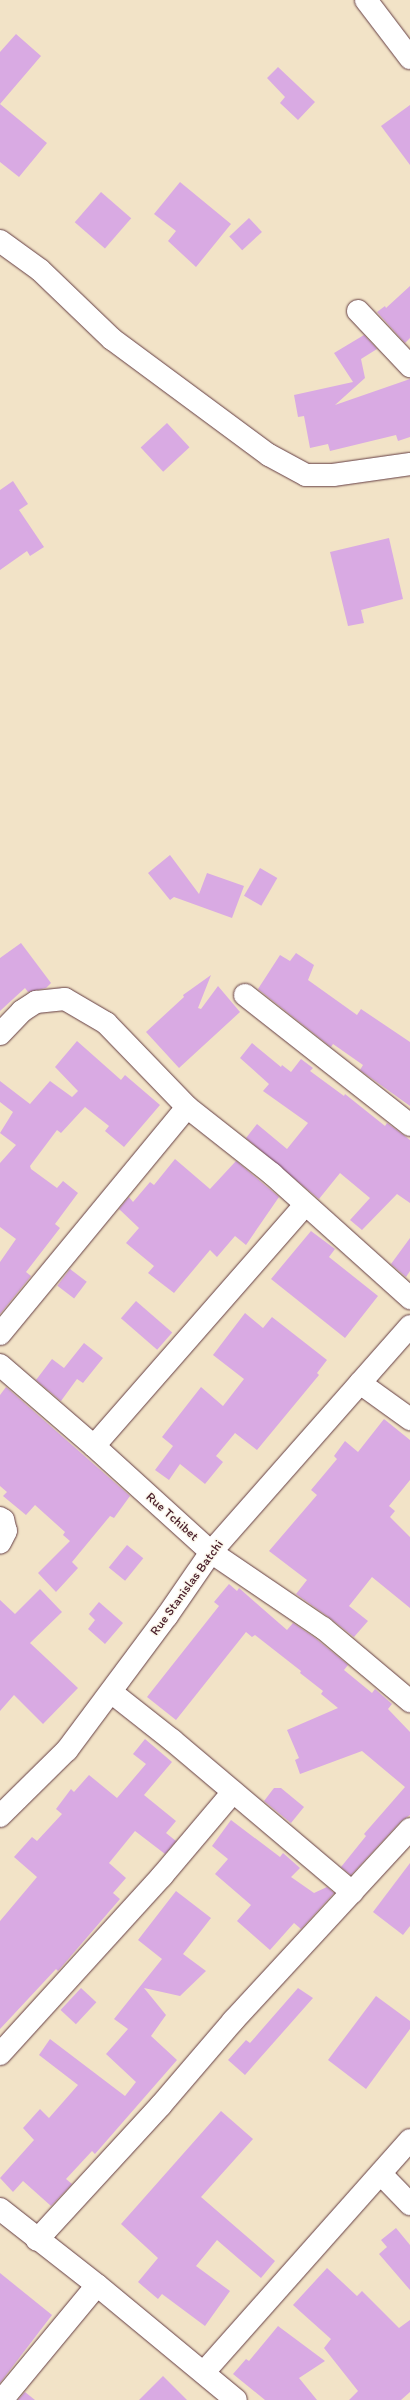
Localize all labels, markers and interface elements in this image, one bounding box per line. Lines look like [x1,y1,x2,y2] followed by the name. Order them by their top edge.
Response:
[143,1490,201,1544] street label: Rue Tchibet
[147,1537,227,1639] street label: Rue Stanislas Batchi

